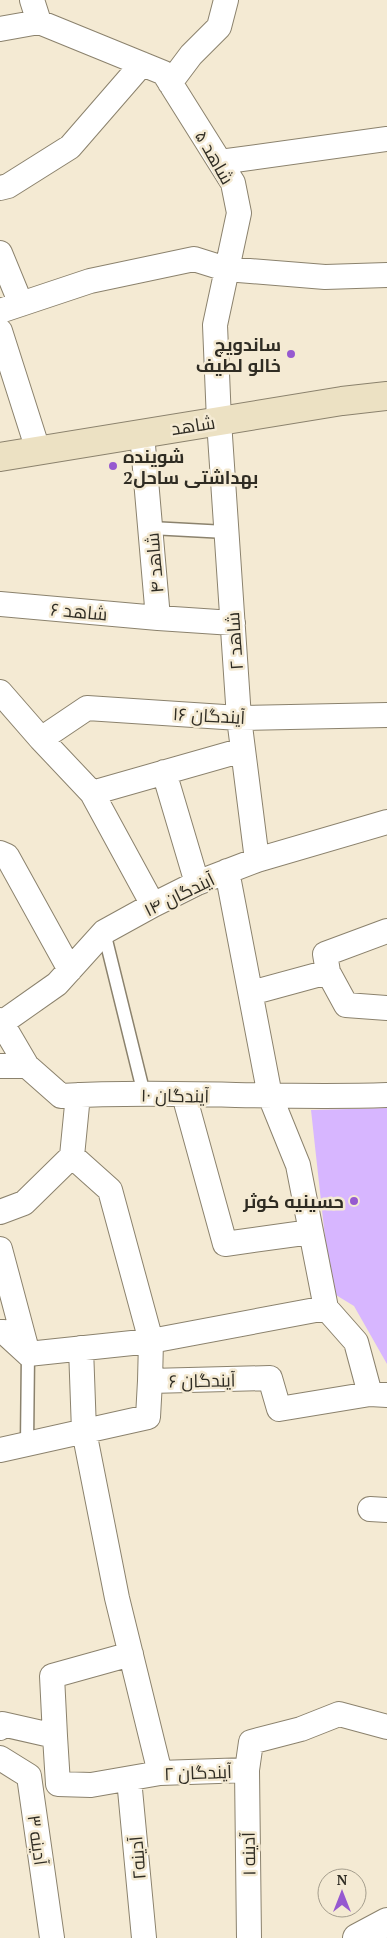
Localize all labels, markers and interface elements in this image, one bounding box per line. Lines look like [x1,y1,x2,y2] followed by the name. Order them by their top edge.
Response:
[190,126,240,188] street label: شاهد ۵
[196,332,281,377] place label: ساندویچ خالو لطیف
[285,348,297,360] marker: ساندویچ خالو لطیف
[169,410,217,440] street label: شاهد
[123,444,258,489] place label: شوینده بهداشتی ساحل2
[107,460,119,472] marker: شوینده بهداشتی ساحل2
[139,532,169,594] street label: شاهد ۴
[49,597,109,625] street label: شاهد ۶
[220,611,248,671] street label: شاهد ۲
[172,701,246,729] street label: آیندگان ۱۶
[140,867,219,921] street label: آیندگان ۱۴
[141,1082,210,1108] street label: آیندگان ۱۰
[242,1189,344,1213] place label: حسینیه کوثر
[348,1195,360,1207] marker: حسینیه کوثر
[168,1367,236,1393] street label: آیندگان ۶
[164,1759,232,1785] street label: آیندگان ۲
[23,1813,53,1867] street label: آدینه ۳
[236,1832,260,1876] street label: آدینه ۱
[123,1835,151,1881] street label: آدینه۲
[317,1868,367,1918] north arrow
[337,1870,348,1889] text: N

